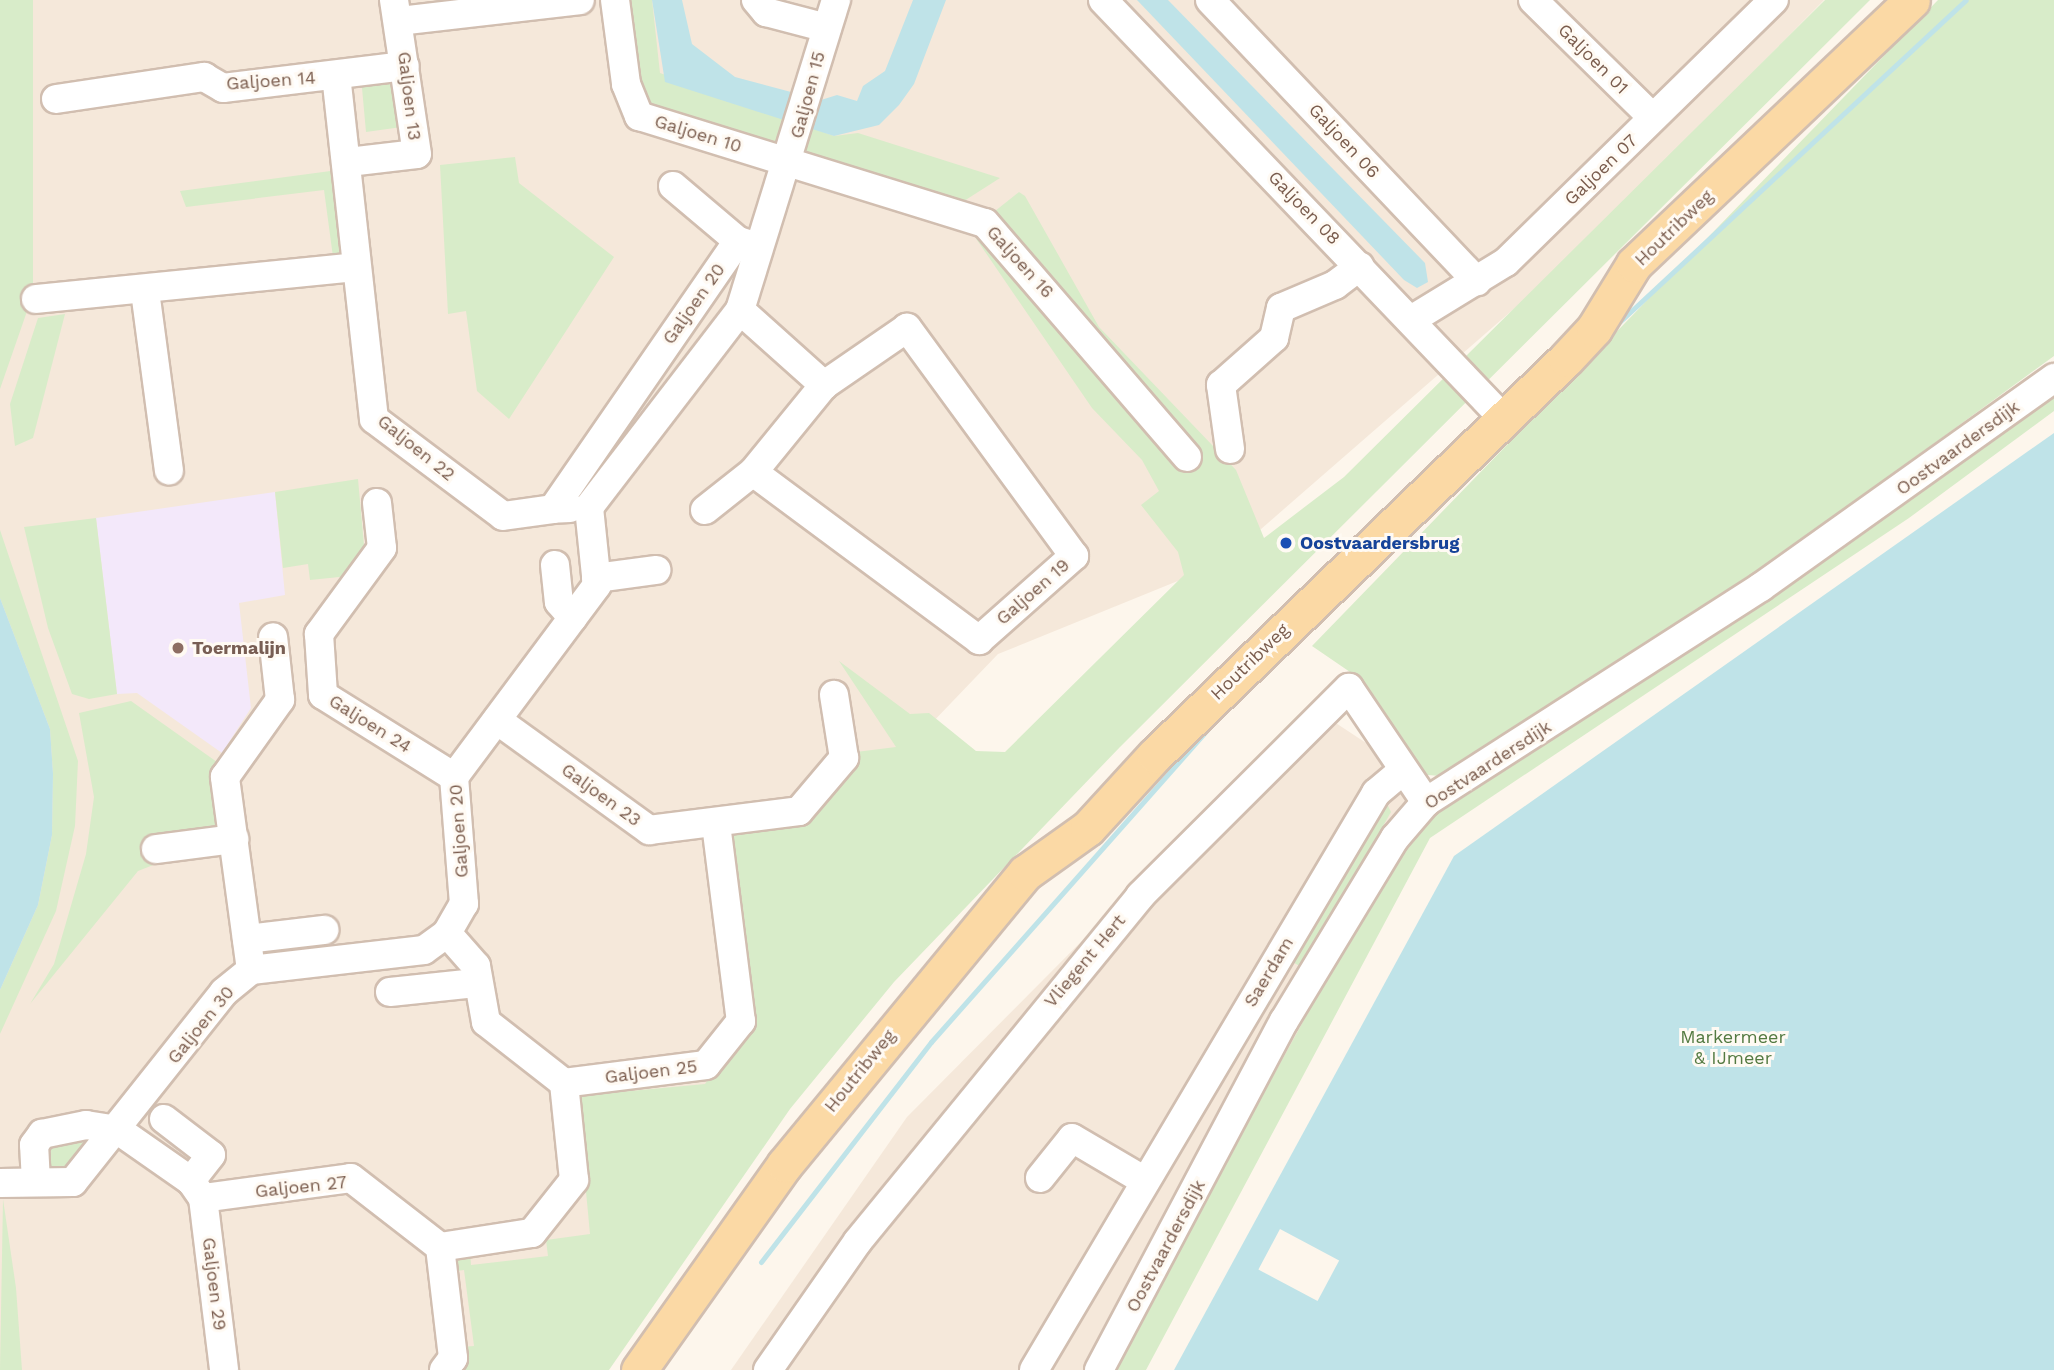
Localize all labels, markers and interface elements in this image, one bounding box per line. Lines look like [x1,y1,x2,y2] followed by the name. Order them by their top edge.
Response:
[1553,19,1633,99] street label: Galjoen 01
[786,49,830,141] street label: Galjoen 15
[393,50,425,142] street label: Galjoen 13
[225,67,317,95] street label: Galjoen 14
[1304,99,1384,183] street label: Galjoen 06
[652,110,744,158] street label: Galjoen 10
[1560,130,1642,210] street label: Galjoen 07
[1263,167,1345,249] street label: Galjoen 08
[1630,185,1718,271] street label: Houtribweg
[982,221,1058,303] street label: Galjoen 16
[658,259,730,349] street label: Galjoen 20
[1892,396,2024,500] street label: Oostvaardersdijk
[373,410,459,486] street label: Galjoen 22
[1300,532,1459,554] place label: Oostvaardersbrug
[1278,535,1294,551] marker: Oostvaardersbrug
[992,554,1074,630] street label: Galjoen 19
[1206,619,1294,705] street label: Houtribweg
[192,637,286,659] place label: Toermalijn
[170,640,186,656] marker: Toermalijn
[325,690,415,758] street label: Galjoen 24
[1420,716,1556,814] street label: Oostvaardersdijk
[557,759,645,831] street label: Galjoen 23
[445,784,473,878] street label: Galjoen 20
[1040,910,1130,1012] street label: Vliegent Hert
[1240,933,1298,1011] street label: Saerdam
[163,982,239,1068] street label: Galjoen 30
[820,1025,900,1117] street label: Houtribweg
[1680,1027,1786,1070] park label: Markermeer & IJmeer
[604,1056,698,1088] street label: Galjoen 25
[254,1171,348,1203] street label: Galjoen 27
[1122,1176,1210,1316] street label: Oostvaardersdijk
[198,1236,230,1332] street label: Galjoen 29

